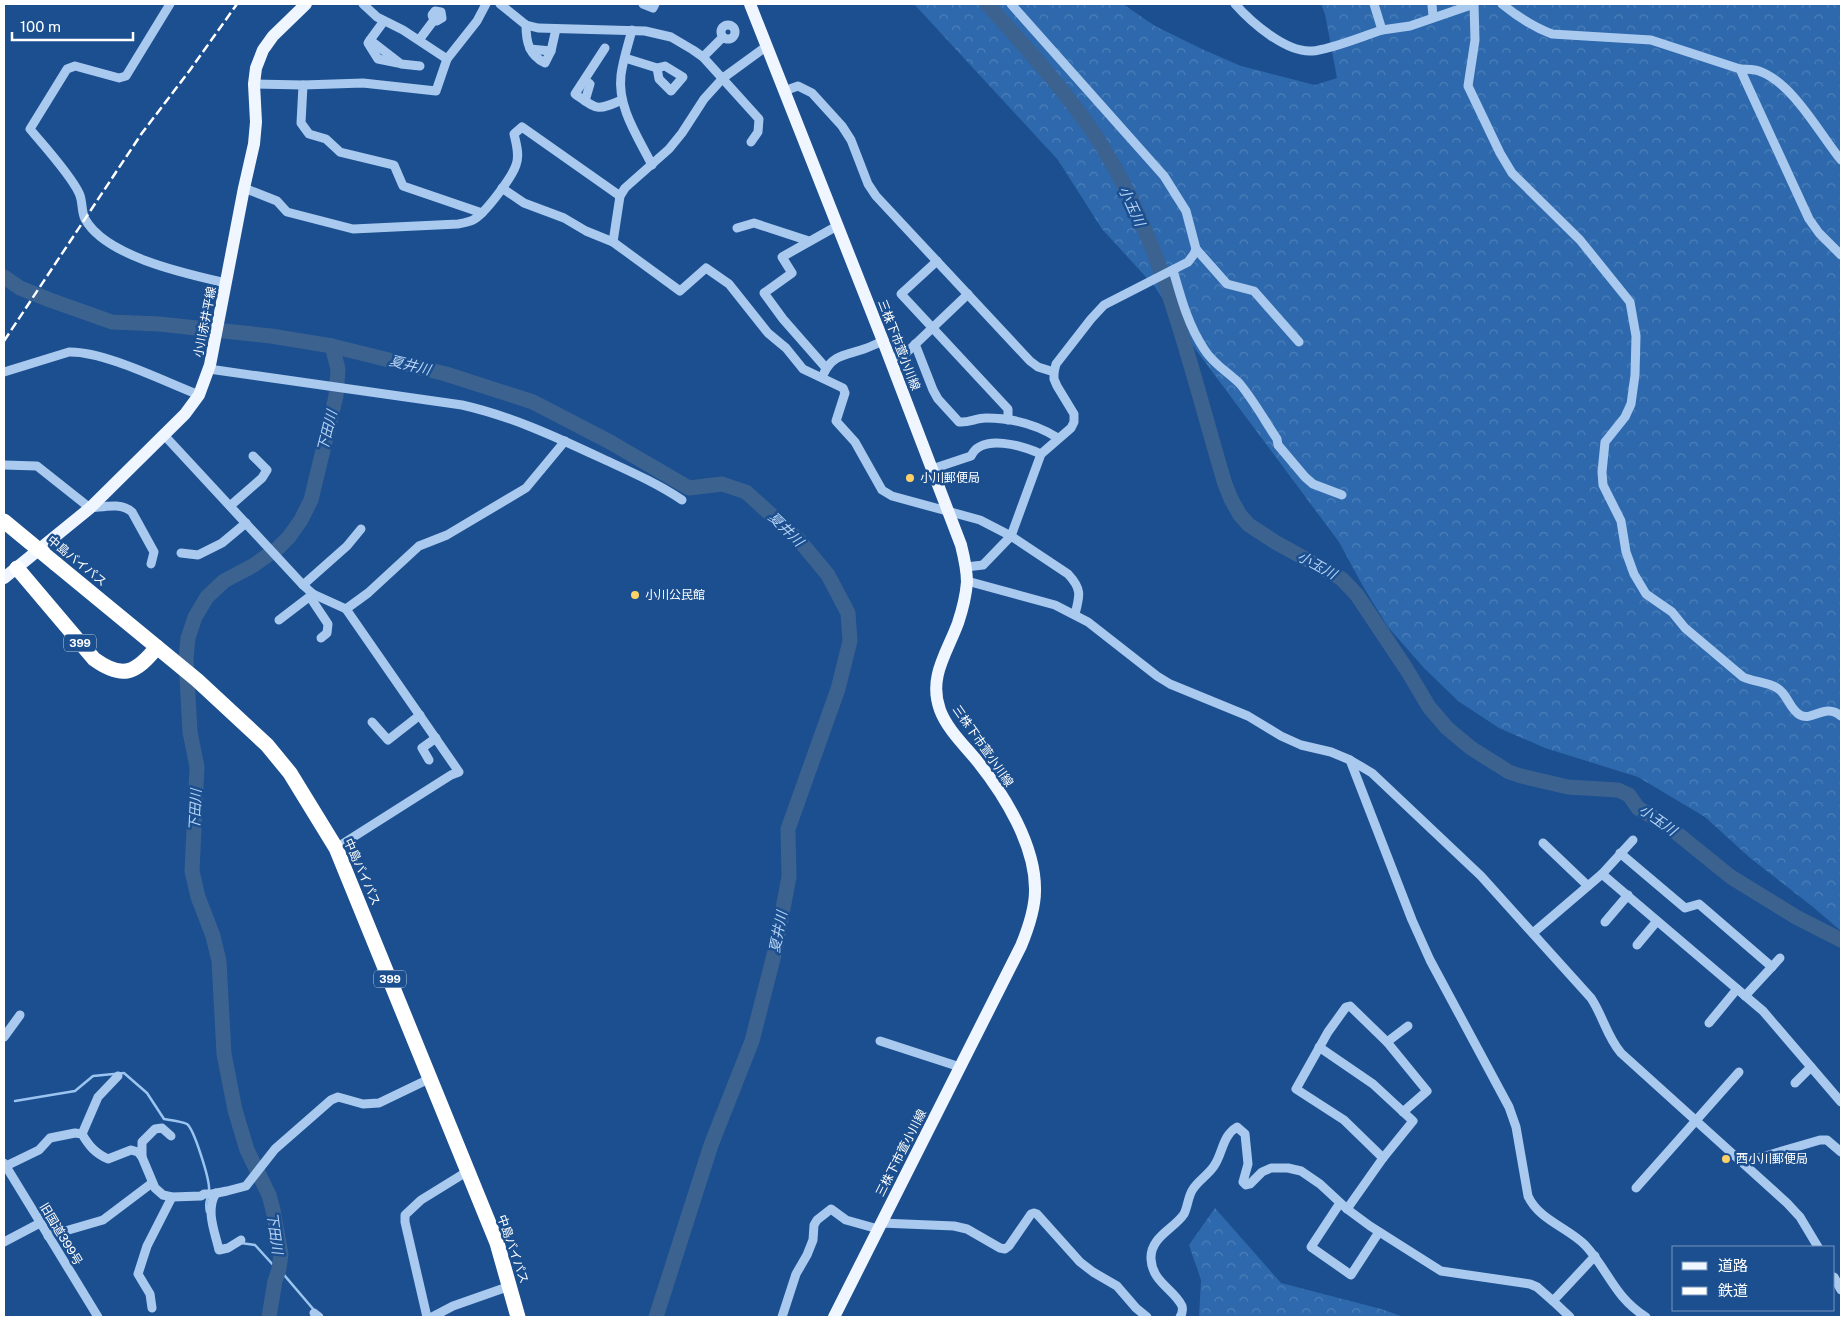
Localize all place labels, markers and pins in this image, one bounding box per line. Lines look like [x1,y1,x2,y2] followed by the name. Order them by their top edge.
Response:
[920,471,980,485] place label: 小川郵便局
[904,472,916,484] marker: 小川郵便局
[645,588,705,602] place label: 小川公民館
[629,589,641,601] marker: 小川公民館
[1736,1152,1808,1166] place label: 西小川郵便局
[1720,1153,1732,1165] marker: 西小川郵便局

